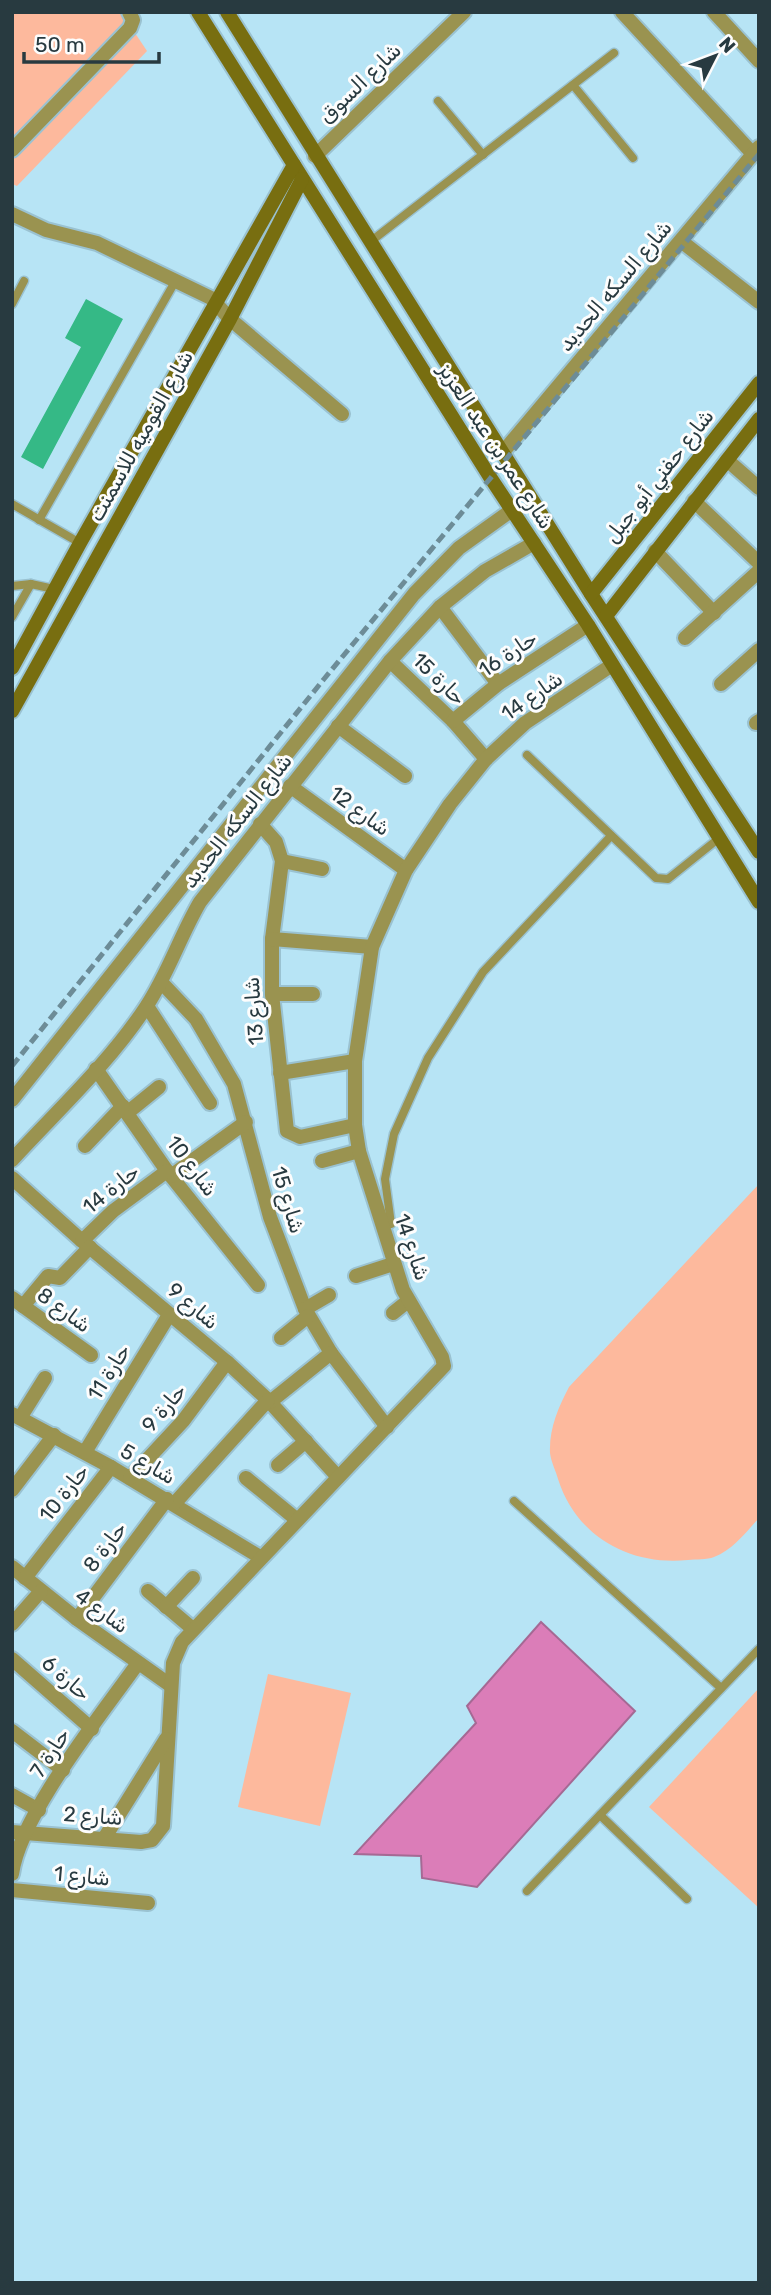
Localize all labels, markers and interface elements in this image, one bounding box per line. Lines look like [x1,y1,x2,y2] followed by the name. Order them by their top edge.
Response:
[24,21,159,65] scale bar
[680,21,750,91] north arrow
[35,32,85,57] text: 50 m
[714,32,740,58] text: N
[313,37,407,130] street label: شارع السوق
[553,215,678,358] street label: شارع السكه الحديد
[83,346,200,527] street label: شارع القوميه للاسمنت
[431,356,559,534] street label: شارع عمر بن عبد العزيز
[599,404,722,550] street label: شارع حفني أبو جبل
[474,625,542,682] street label: حارة 16
[407,647,471,710] street label: حارة 15
[496,666,568,727] street label: شارع 14
[176,749,298,894] street label: شارع السكه الحديد
[324,780,395,842] street label: شارع 12
[239,976,270,1046] street label: شارع 13
[160,1130,223,1202] street label: شارع 10
[77,1158,144,1219] street label: حارة 14
[265,1163,310,1237] street label: شارع 15
[388,1210,436,1284] street label: شارع 14
[161,1277,224,1336] street label: شارع 9
[31,1282,96,1339] street label: شارع 8
[82,1339,135,1404] street label: حارة 11
[136,1378,191,1437] street label: حارة 9
[115,1438,180,1491] street label: شارع 5
[34,1459,94,1526] street label: حارة 10
[78,1517,132,1577] street label: حارة 8
[69,1583,134,1640] street label: شارع 4
[37,1650,96,1705] street label: حارة 6
[24,1723,75,1782] street label: حارة 7
[62,1801,123,1832] street label: شارع 2
[53,1861,111,1892] street label: شارع 1

